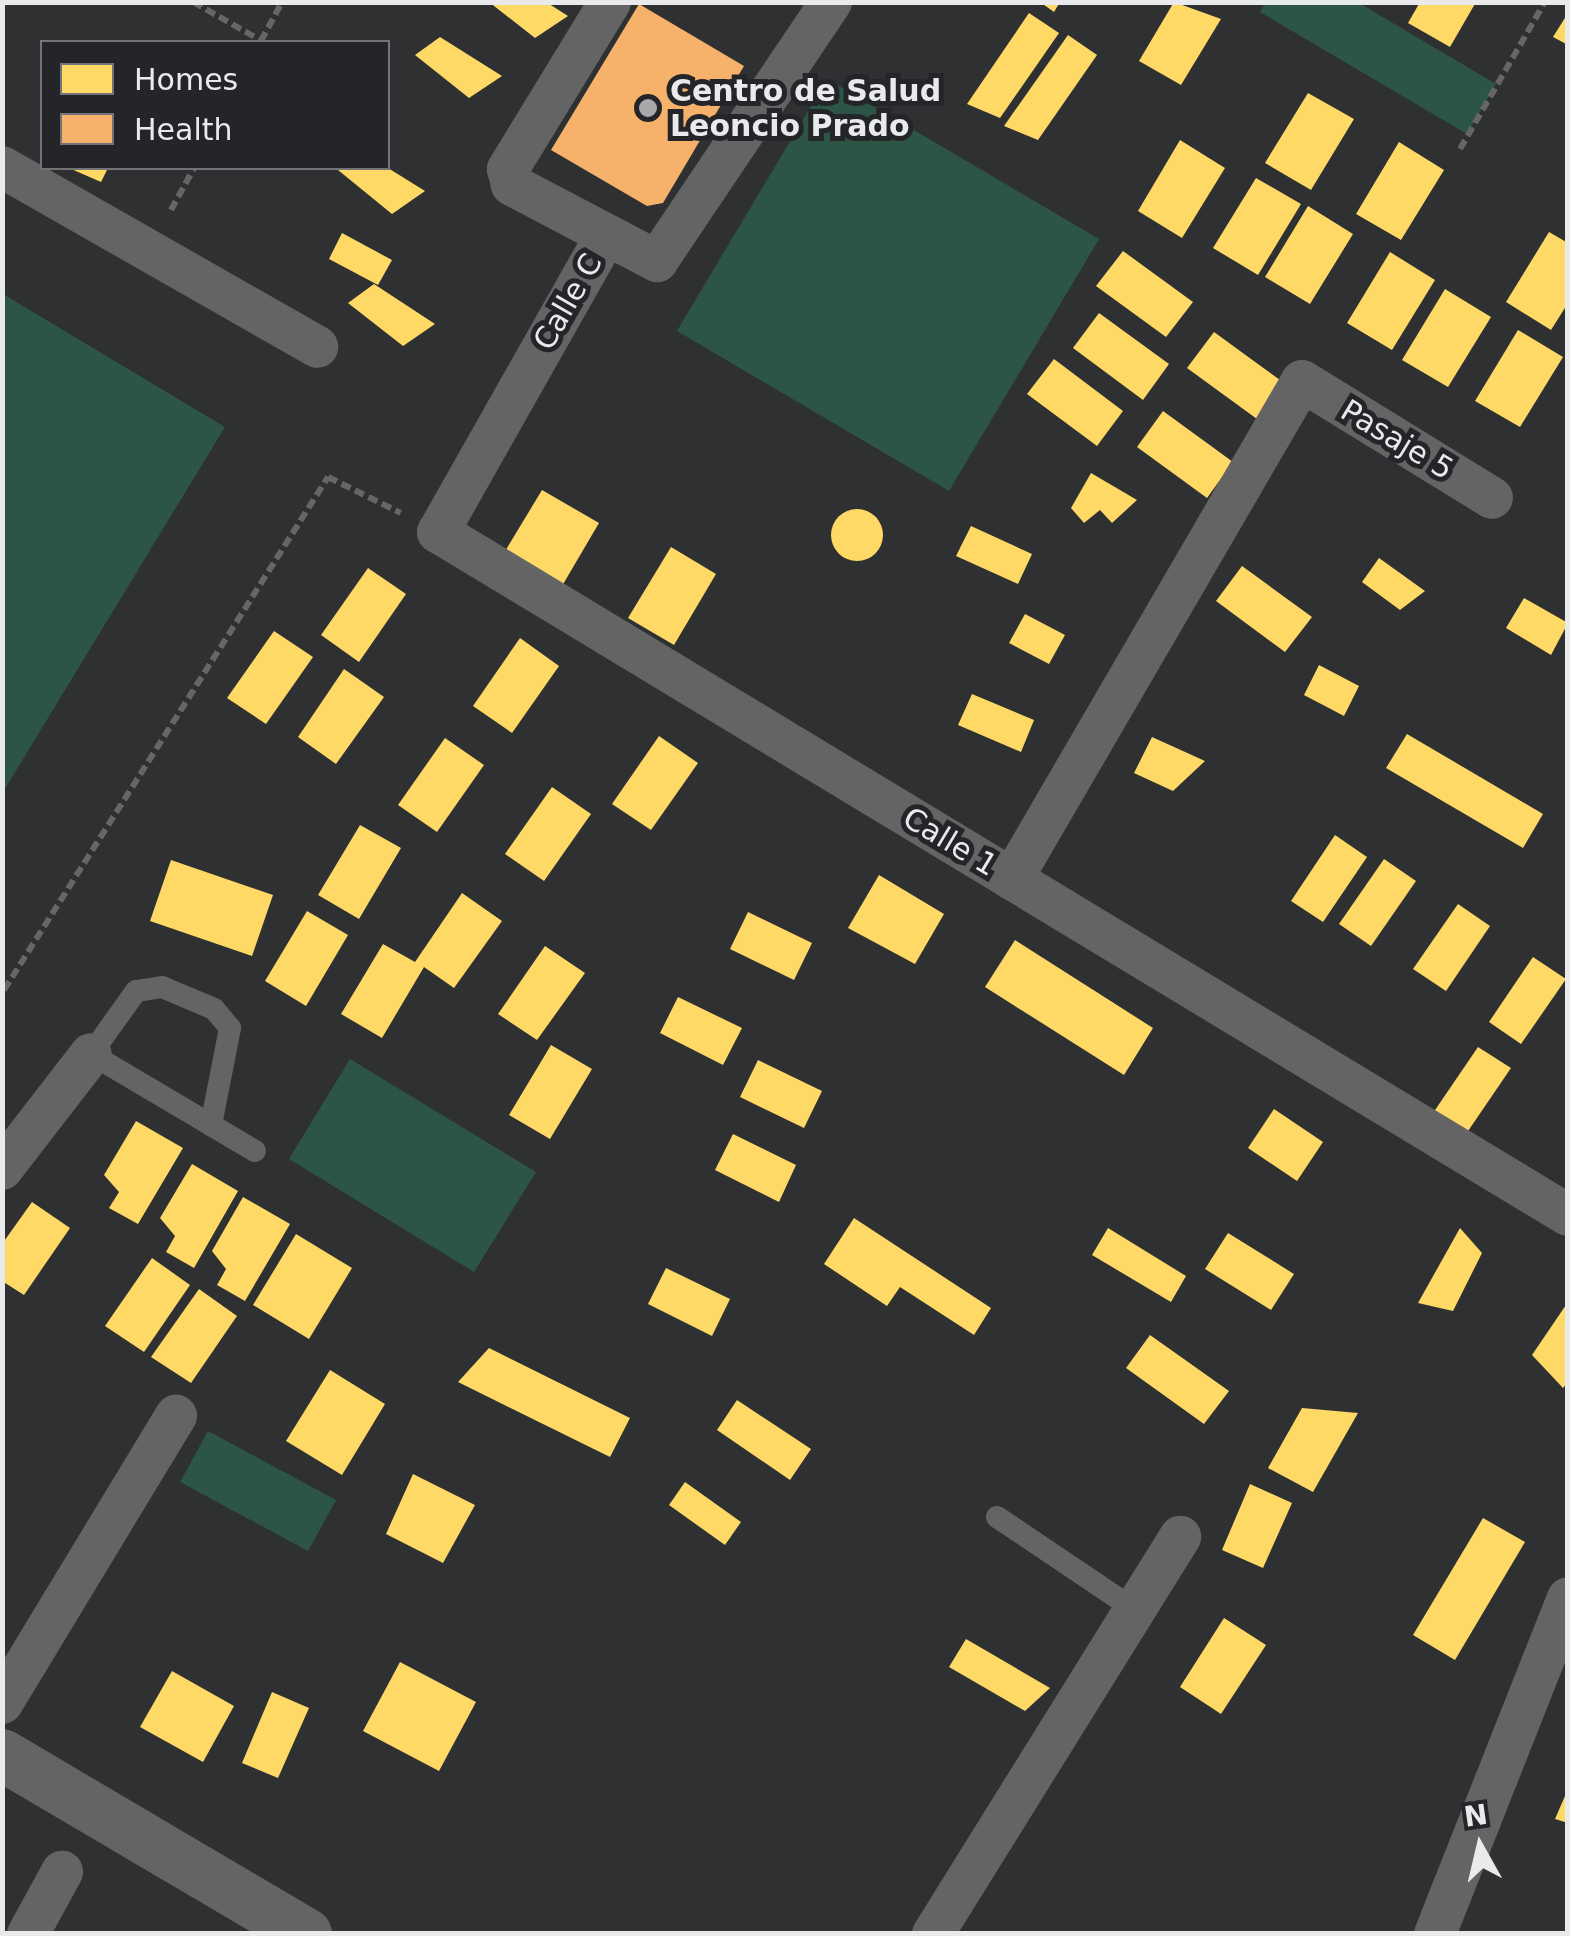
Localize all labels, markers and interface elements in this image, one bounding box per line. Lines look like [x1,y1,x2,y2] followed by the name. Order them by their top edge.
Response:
[40,40,390,170] legend
[134,62,238,97] text: Homes
[670,73,941,144] place label: Centro de Salud Leoncio Prado
[635,95,661,121] marker: Centro de Salud Leoncio Prado
[134,112,233,147] text: Health
[526,248,610,356] street label: Calle C
[1334,392,1460,488] street label: Pasaje 5
[897,800,1003,884] street label: Calle 1
[1430,1796,1530,1896] north arrow
[1462,1798,1490,1834] text: N

